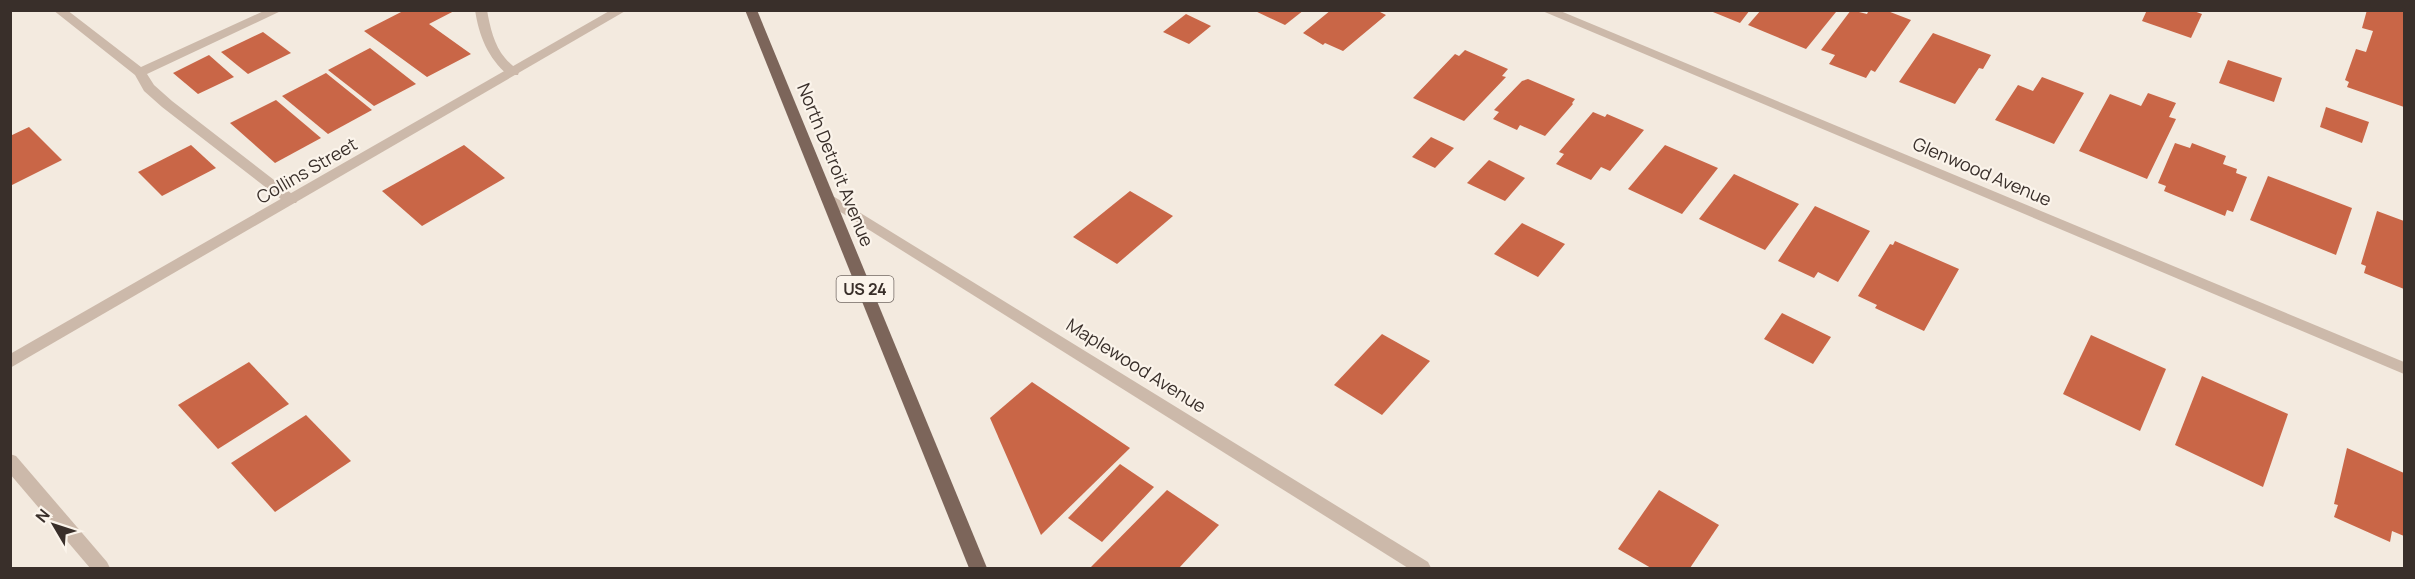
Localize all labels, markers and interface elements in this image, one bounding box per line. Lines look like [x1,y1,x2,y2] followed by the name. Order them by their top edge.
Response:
[792,79,880,250] street label: North Detroit Avenue
[1909,131,2055,211] street label: Glenwood Avenue
[252,132,361,209] street label: Collins Street
[836,276,894,302] road number: US 24
[1062,312,1211,418] street label: Maplewood Avenue
[24,495,84,555] north arrow
[30,504,55,527] text: N

